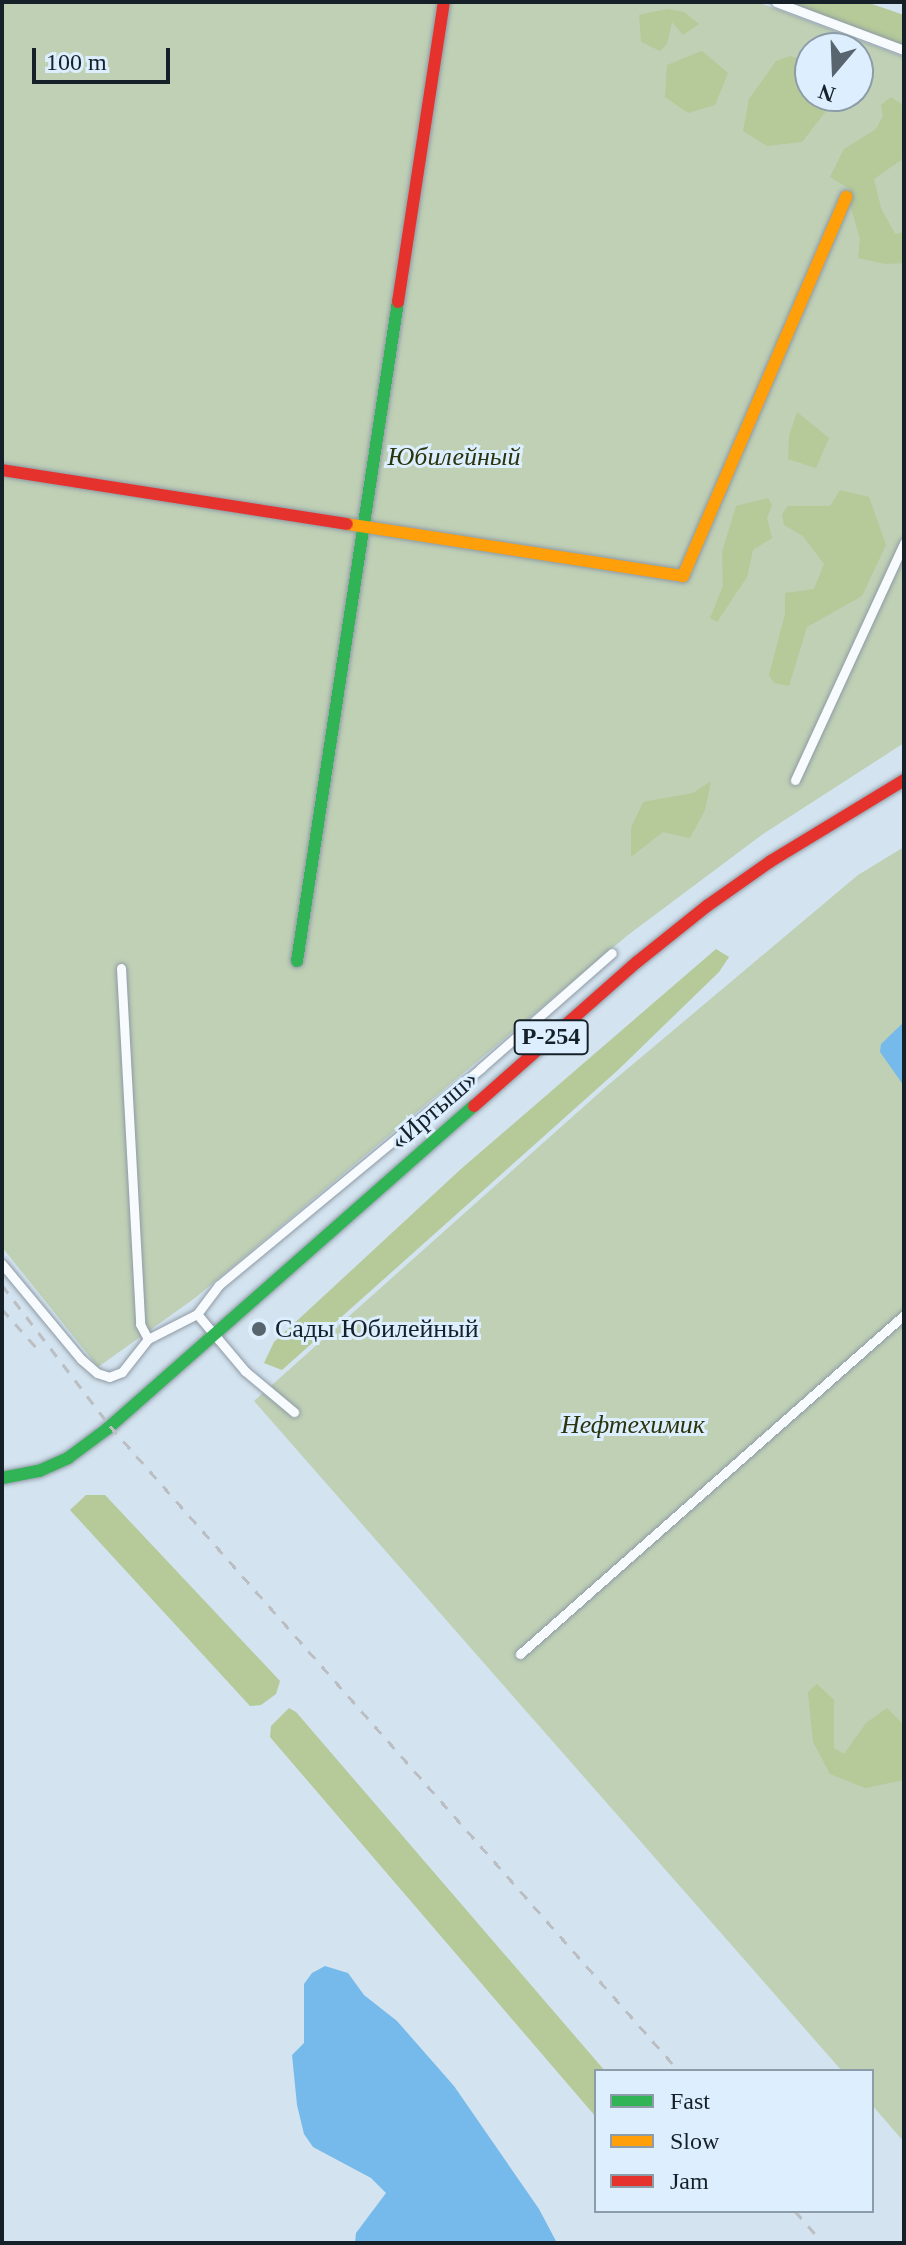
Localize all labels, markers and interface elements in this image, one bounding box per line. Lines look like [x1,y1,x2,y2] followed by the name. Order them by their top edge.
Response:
[36,32,174,82] scale bar
[794,32,874,112] north arrow
[46,49,107,75] text: 100 m
[815,79,838,108] text: N
[388,441,520,473] park label: Юбилейный
[513,1017,589,1057] road number: Р-254
[384,1063,484,1157] street label: «Иртыш»
[275,1313,479,1345] place label: Сады Юбилейный
[250,1320,268,1338] marker: Сады Юбилейный
[561,1409,705,1441] park label: Нефтехимик
[594,2069,874,2213] legend
[670,2088,710,2114] text: Fast
[670,2128,719,2154] text: Slow
[670,2168,709,2194] text: Jam

